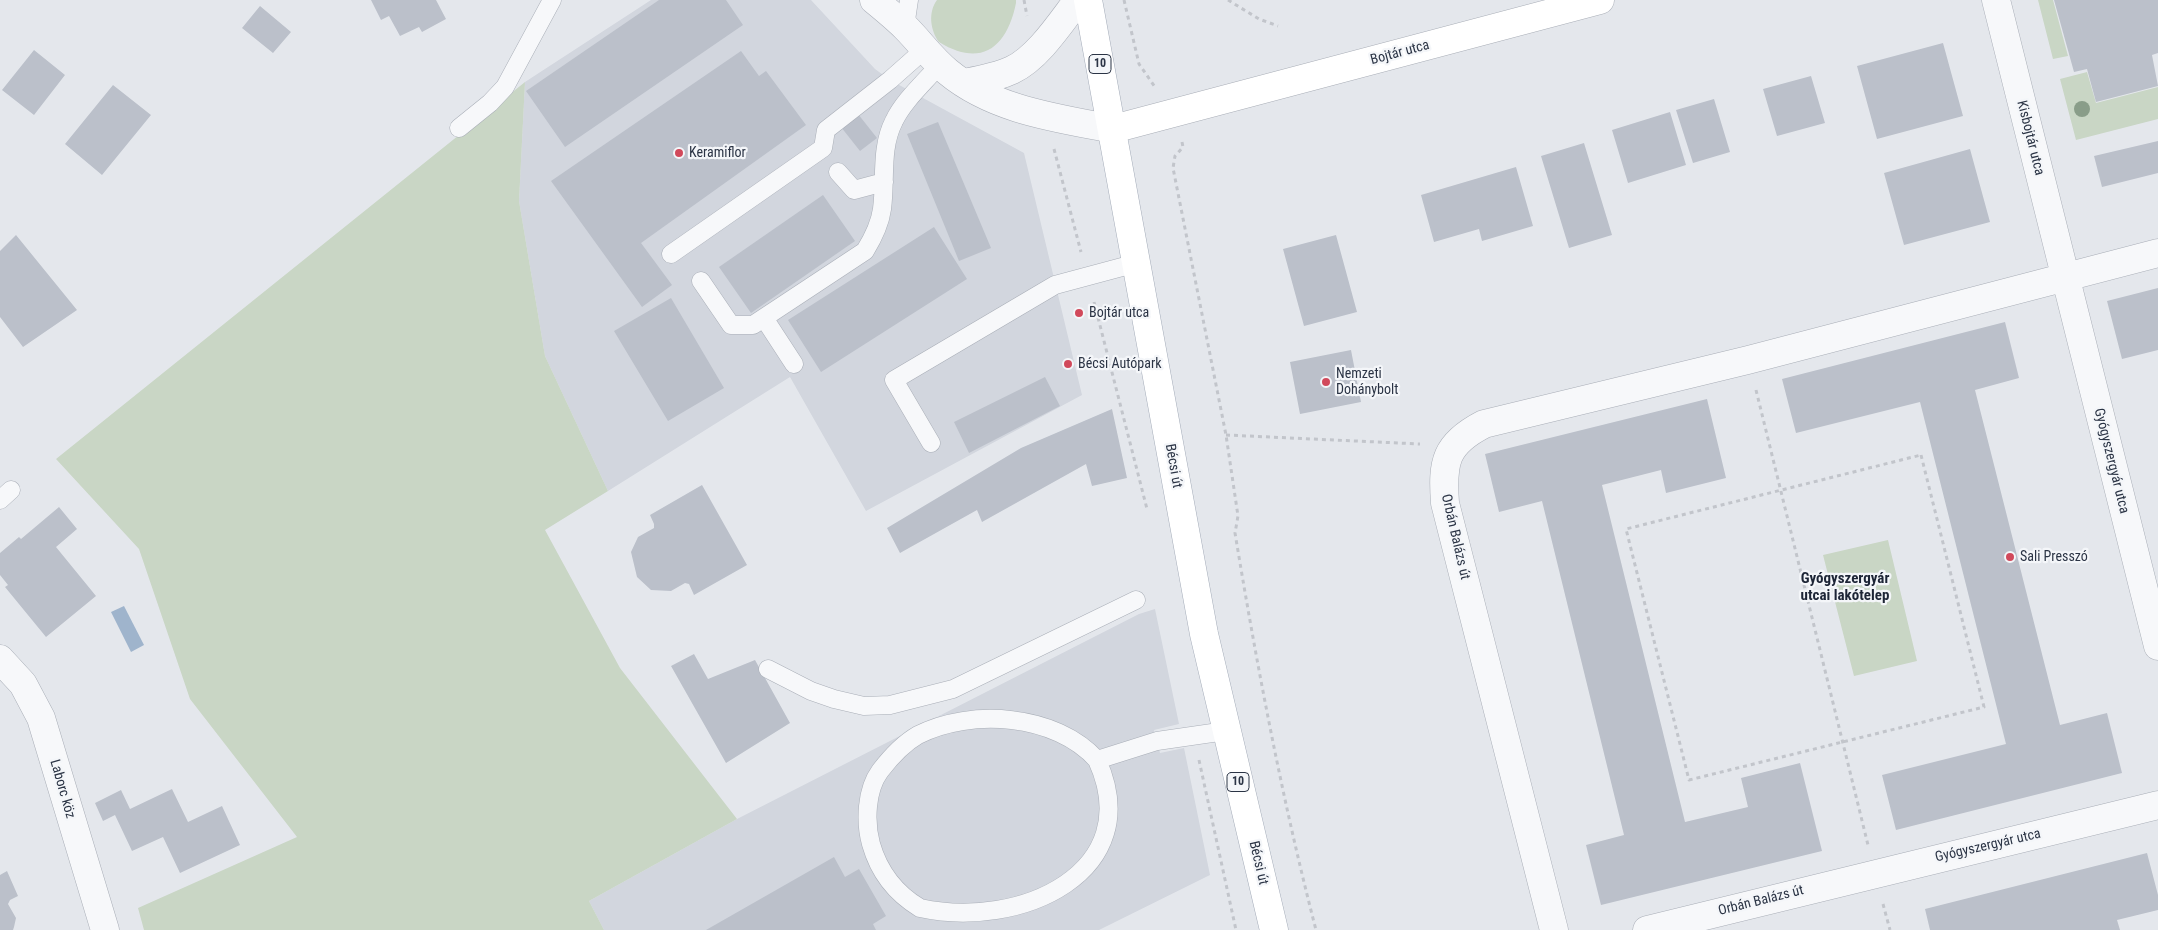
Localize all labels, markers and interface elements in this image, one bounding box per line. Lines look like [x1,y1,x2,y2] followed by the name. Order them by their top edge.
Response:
[1369,37,1431,69] street label: Bojtár utca
[1089,54,1111,74] road number: 10
[2013,99,2047,177] street label: Kisbojtár utca
[689,145,746,161] place label: Keramiflor
[673,147,685,159] marker: Keramiflor
[1089,305,1149,321] place label: Bojtár utca
[1073,307,1085,319] marker: Bojtár utca
[1078,356,1161,372] place label: Bécsi Autópark
[1062,358,1074,370] marker: Bécsi Autópark
[1336,366,1398,398] place label: Nemzeti Dohánybolt
[1320,376,1332,388] marker: Nemzeti Dohánybolt
[2090,407,2132,515] street label: Gyógyszergyár utca
[1161,443,1185,489] street label: Bécsi út
[1437,493,1473,581] street label: Orbán Balázs út
[2020,549,2088,565] place label: Sali Presszó
[2004,551,2016,563] marker: Sali Presszó
[1801,570,1889,605] district label: Gyógyszergyár utcai lakótelep
[46,758,78,820] street label: Laborc köz
[1227,772,1249,792] road number: 10
[1934,826,2042,866] street label: Gyógyszergyár utca
[1245,839,1271,887] street label: Bécsi út
[1717,882,1805,920] street label: Orbán Balázs út

